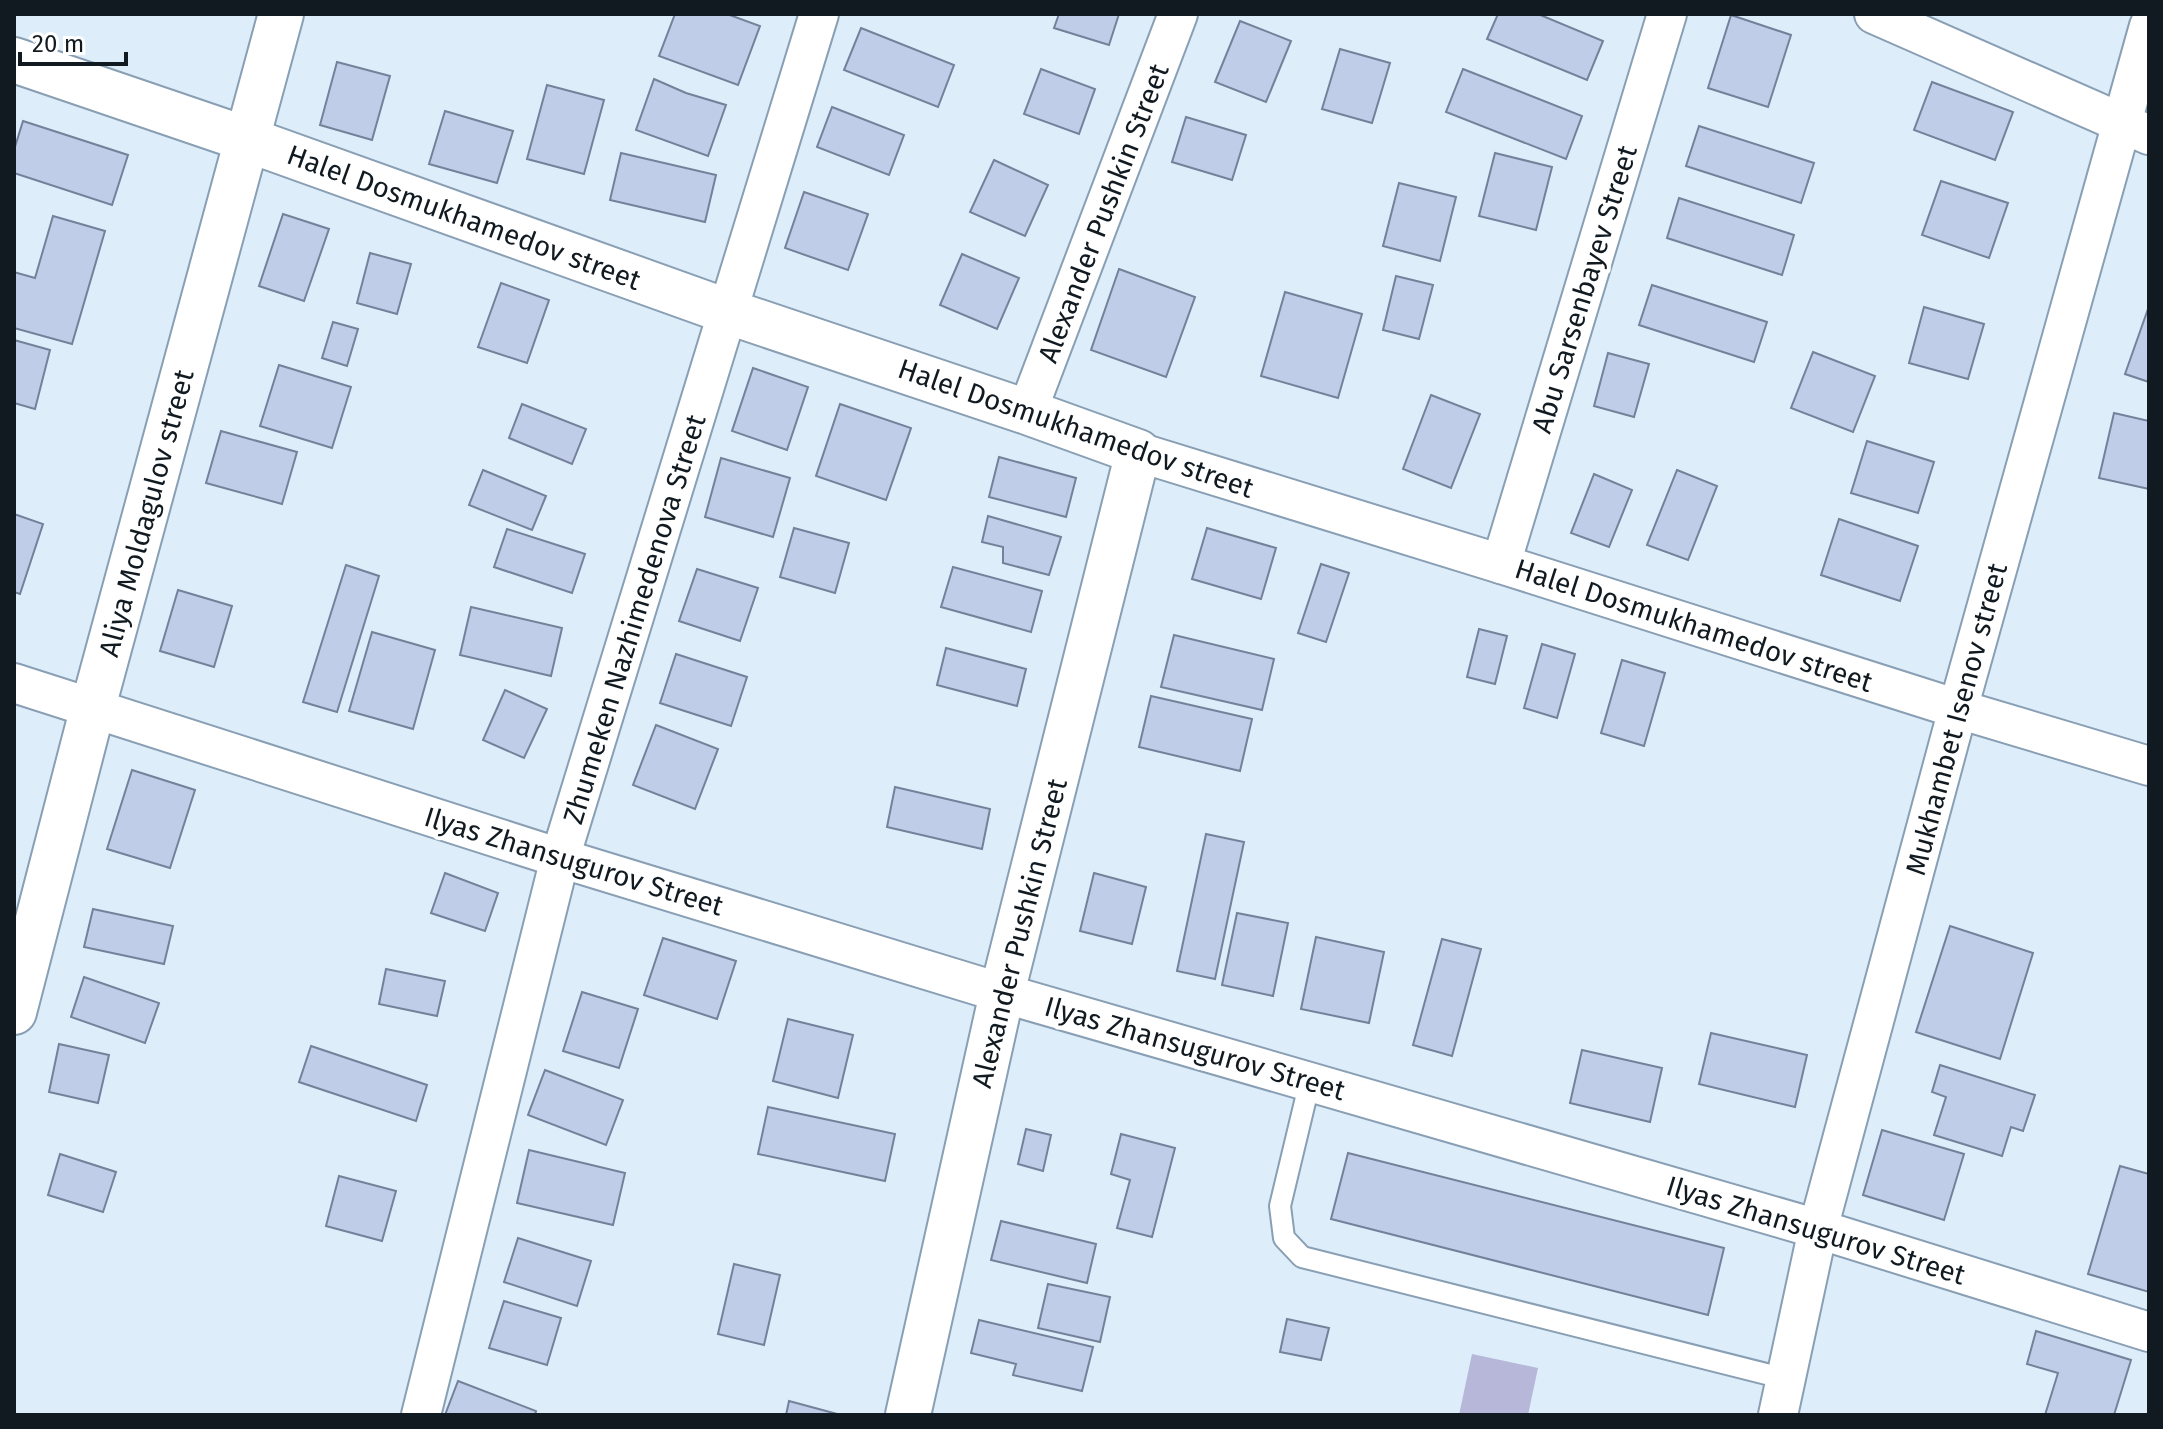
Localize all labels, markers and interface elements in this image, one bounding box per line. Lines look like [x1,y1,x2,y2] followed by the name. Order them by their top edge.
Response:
[20,16,126,66] scale bar
[32,30,84,58] text: 20 m
[1031,58,1176,367] street label: Alexander Pushkin Street
[283,138,646,297] street label: Halel Dosmukhamedov street
[1525,140,1644,437] street label: Abu Sarsenbayev Street
[894,352,1259,505] street label: Halel Dosmukhamedov street
[92,365,201,660] street label: Aliya Moldagulov street
[556,410,713,828] street label: Zhumeken Nazhimedenova Street
[1511,552,1878,699] street label: Halel Dosmukhamedov street
[1899,559,2014,879] street label: Mukhambet Isenov street
[965,774,1074,1091] street label: Alexander Pushkin Street
[420,800,728,923] street label: Ilyas Zhansugurov Street
[1041,990,1350,1107] street label: Ilyas Zhansugurov Street
[1662,1169,1970,1292] street label: Ilyas Zhansugurov Street

